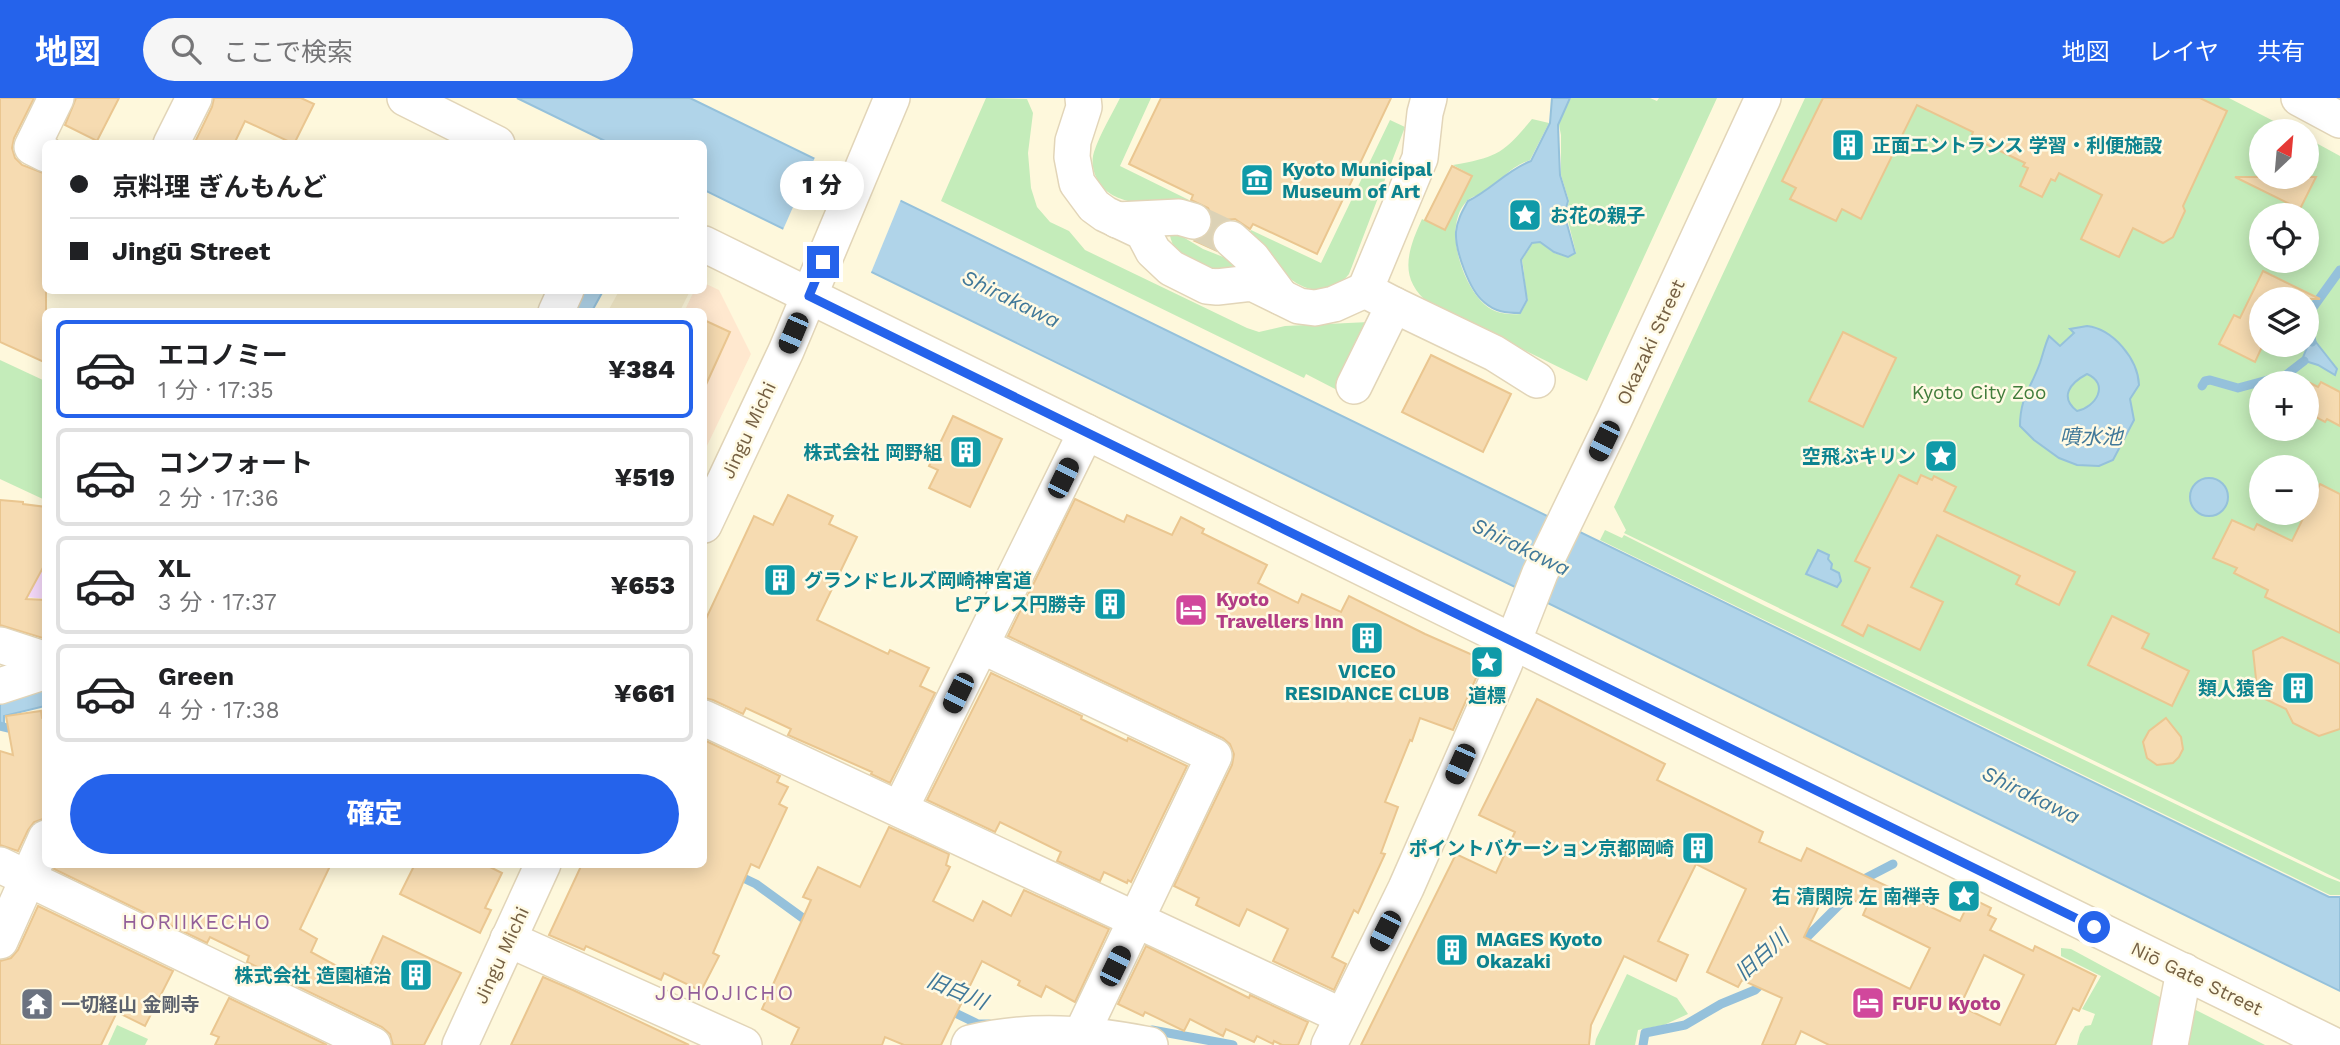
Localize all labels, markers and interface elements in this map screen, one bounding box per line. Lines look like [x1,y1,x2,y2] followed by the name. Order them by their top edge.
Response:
[143,18,633,81] search box
[167,30,205,68] icon: search
[35,32,101,71] text: 地図
[223,37,353,67] text: ここで検索
[2062,38,2110,66] text: 地図
[2148,38,2219,66] text: レイヤ
[2257,38,2305,66] text: 共有
[2249,119,2319,189] north arrow
[2249,119,2319,525] map controls
[1829,126,1867,164] building icon: 正面エントランス 学習・利便施設
[1872,134,2162,157] place label: 正面エントランス 学習・利便施設
[1282,158,1433,203] place label: Kyoto Municipal Museum of Art
[781,160,865,209] callout: 1 分
[1238,161,1276,199] museum icon: Kyoto Municipal Museum of Art
[112,172,327,202] text: 京料理 ぎんもんど
[802,172,842,199] text: 1 分
[1506,196,1544,234] place icon: お花の親子
[2249,203,2319,273] button: locate
[1550,204,1645,227] place label: お花の親子
[112,236,270,266] text: Jingū Street
[807,246,839,278] route end
[958,264,1064,333] water label: Shirakawa
[1611,276,1690,409] street label: Okazaki Street
[2249,287,2319,357] button: layers
[776,310,811,356] car
[74,338,137,401] icon: car
[158,340,288,370] text: エコノミー
[608,354,675,384] text: ¥384
[2249,371,2319,441] button: +
[158,377,274,404] text: 1 分 · 17:35
[716,378,781,482] street label: Jingu Michi
[1912,381,2046,404] park label: Kyoto City Zoo
[1586,418,1623,464] car
[2060,424,2124,449] water label: 噴水池
[947,433,985,471] building icon: 株式会社 岡野組
[1922,437,1960,475] place icon: 空飛ぶキリン
[804,441,942,464] place label: 株式会社 岡野組
[1802,445,1916,468] place label: 空飛ぶキリン
[74,446,137,509] icon: car
[158,448,313,478] text: コンフォート
[1045,455,1082,501] car
[2249,455,2319,525] button: −
[614,462,675,492] text: ¥519
[158,485,279,512] text: 2 分 · 17:36
[1468,512,1574,581] water label: Shirakawa
[158,553,191,583] text: XL
[74,554,137,617] icon: car
[761,561,799,599] building icon: グランドヒルズ岡崎神宮道
[804,569,1032,592] place label: グランドヒルズ岡崎神宮道
[610,570,675,600] text: ¥653
[1091,585,1129,623] building icon: ピアレス円勝寺
[1216,588,1344,633] place label: Kyoto Travellers Inn
[158,589,277,616] text: 3 分 · 17:37
[1172,591,1210,629] hotel icon: Kyoto Travellers Inn
[953,593,1086,616] place label: ピアレス円勝寺
[1348,619,1386,657] building icon: VICEO RESIDANCE CLUB
[1468,643,1506,681] place icon: 道標
[1285,660,1449,705] place label: VICEO RESIDANCE CLUB
[158,661,234,691] text: Green
[74,662,137,725] icon: car
[2279,669,2317,707] building icon: 類人猿舎
[940,670,977,716] car
[2198,677,2274,700] place label: 類人猿舎
[614,678,675,708] text: ¥661
[1468,684,1506,707] place label: 道標
[158,697,280,724] text: 4 分 · 17:38
[1442,741,1479,787] car
[1978,760,2084,829] water label: Shirakawa
[70,774,679,854] button: 確定
[1679,829,1717,867] building icon: ポイントバケーション京都岡崎
[1408,837,1674,860] place label: ポイントバケーション京都岡崎
[1945,877,1983,915] place icon: 右 清閑院 左 南禅寺
[1772,885,1940,908] place label: 右 清閑院 左 南禅寺
[469,903,534,1007] street label: Jingu Michi
[1367,908,1404,954] car
[122,909,272,934] district label: HORIIKECHO
[2078,911,2110,943] route start
[1730,923,1795,985] water label: 旧白川
[1476,928,1602,973] place label: MAGES Kyoto Okazaki
[1433,931,1471,969] building icon: MAGES Kyoto Okazaki
[2127,937,2266,1020] street label: Niō Gate Street
[1097,943,1134,989] car
[397,956,435,994] building icon: 株式会社 造園植治
[235,964,392,987] place label: 株式会社 造園植治
[923,967,993,1015] water label: 旧白川
[655,980,795,1005] district label: JOHOJICHO
[1849,984,1887,1022] hotel icon: FUFU Kyoto
[18,985,56,1023] temple icon: 一切経山 金剛寺
[1892,992,2001,1015] place label: FUFU Kyoto
[61,993,199,1016] place label: 一切経山 金剛寺

